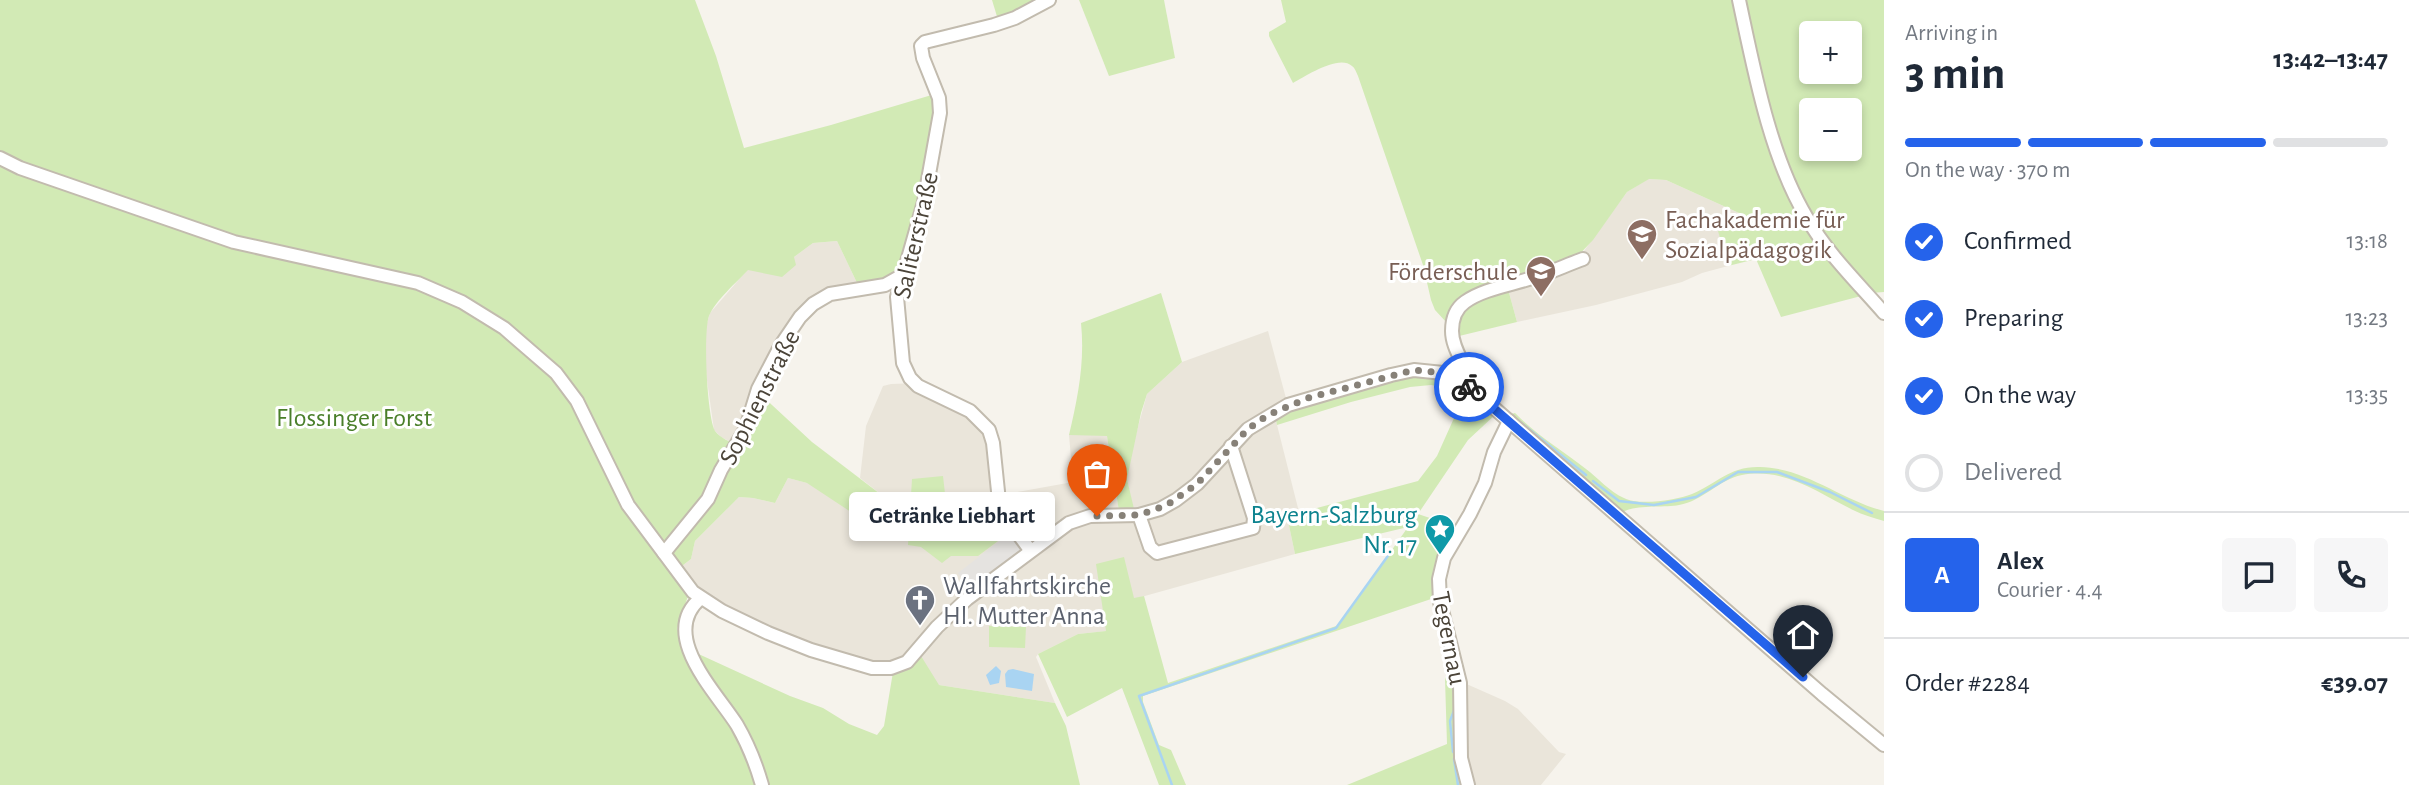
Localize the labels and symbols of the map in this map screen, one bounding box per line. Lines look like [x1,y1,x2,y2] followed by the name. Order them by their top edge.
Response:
[889,169,943,301] street label: Saliterstraße
[1665,207,1845,263] place label: Fachakademie für Sozialpädagogik
[1625,217,1659,261] school or university icon: Fachakademie für Sozialpädagogik
[1524,254,1558,298] school or university icon: Förderschule
[1388,259,1518,285] place label: Förderschule
[715,326,805,469] street label: Sophienstraße
[1434,352,1504,422] courier
[276,405,432,431] park label: Flossinger Forst
[1067,444,1127,516] pin
[848,491,1055,540] callout: Getränke Liebhart
[1251,502,1417,558] place label: Bayern-Salzburg Nr. 17
[1423,512,1457,556] place icon: Bayern-Salzburg Nr. 17
[943,573,1111,629] place label: Wallfahrtskirche Hl. Mutter Anna
[903,583,937,627] church icon: Wallfahrtskirche Hl. Mutter Anna
[1427,589,1471,687] street label: Tegernau
[1773,605,1833,677] pin

